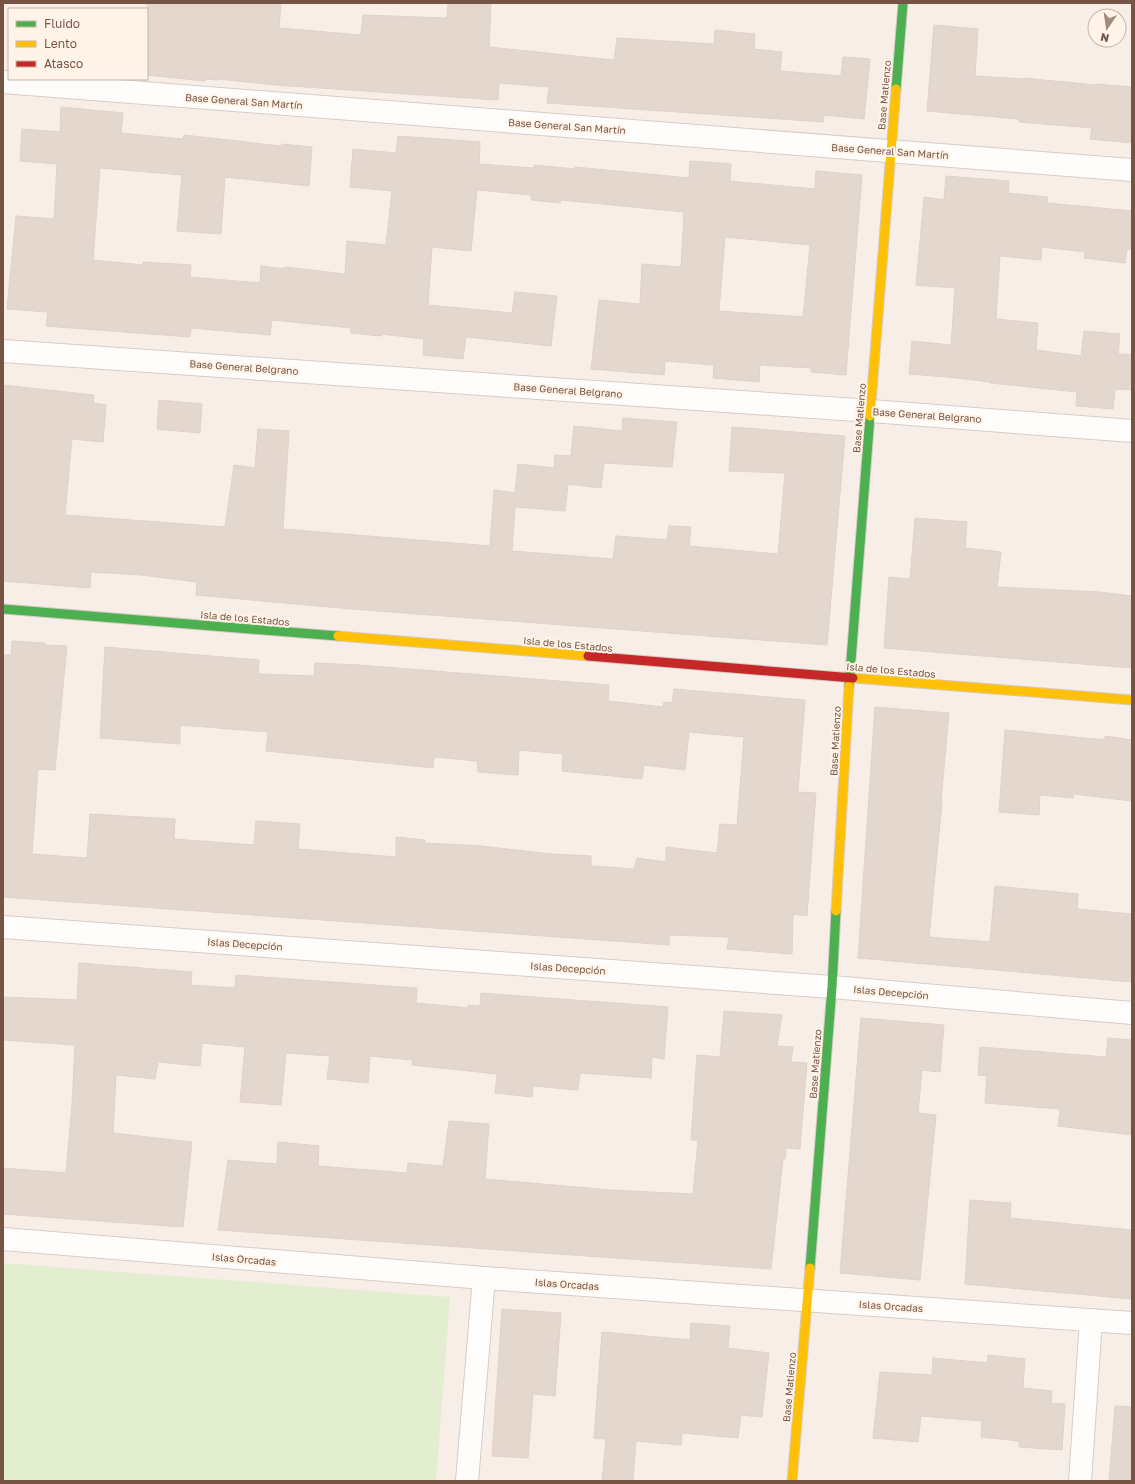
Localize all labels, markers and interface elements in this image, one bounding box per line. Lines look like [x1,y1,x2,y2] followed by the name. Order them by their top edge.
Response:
[8,8,148,80] legend
[1087,8,1127,48] north arrow
[44,16,80,31] text: Fluido
[1099,31,1110,46] text: N
[44,36,77,51] text: Lento
[44,56,83,71] text: Atasco
[875,60,893,130] street label: Base Matienzo
[185,91,303,111] street label: Base General San Martín
[508,116,626,136] street label: Base General San Martín
[831,141,949,161] street label: Base General San Martín
[189,357,299,377] street label: Base General Belgrano
[513,380,623,400] street label: Base General Belgrano
[850,383,868,453] street label: Base Matienzo
[872,405,982,425] street label: Base General Belgrano
[200,608,290,628] street label: Isla de los Estados
[523,634,613,654] street label: Isla de los Estados
[846,660,936,680] street label: Isla de los Estados
[827,706,843,776] street label: Base Matienzo
[207,935,283,953] street label: Islas Decepción
[530,959,606,977] street label: Islas Decepción
[853,983,929,1001] street label: Islas Decepción
[807,1029,823,1099] street label: Base Matienzo
[211,1250,277,1268] street label: Islas Orcadas
[534,1276,600,1292] street label: Islas Orcadas
[858,1298,924,1314] street label: Islas Orcadas
[780,1352,798,1422] street label: Base Matienzo

